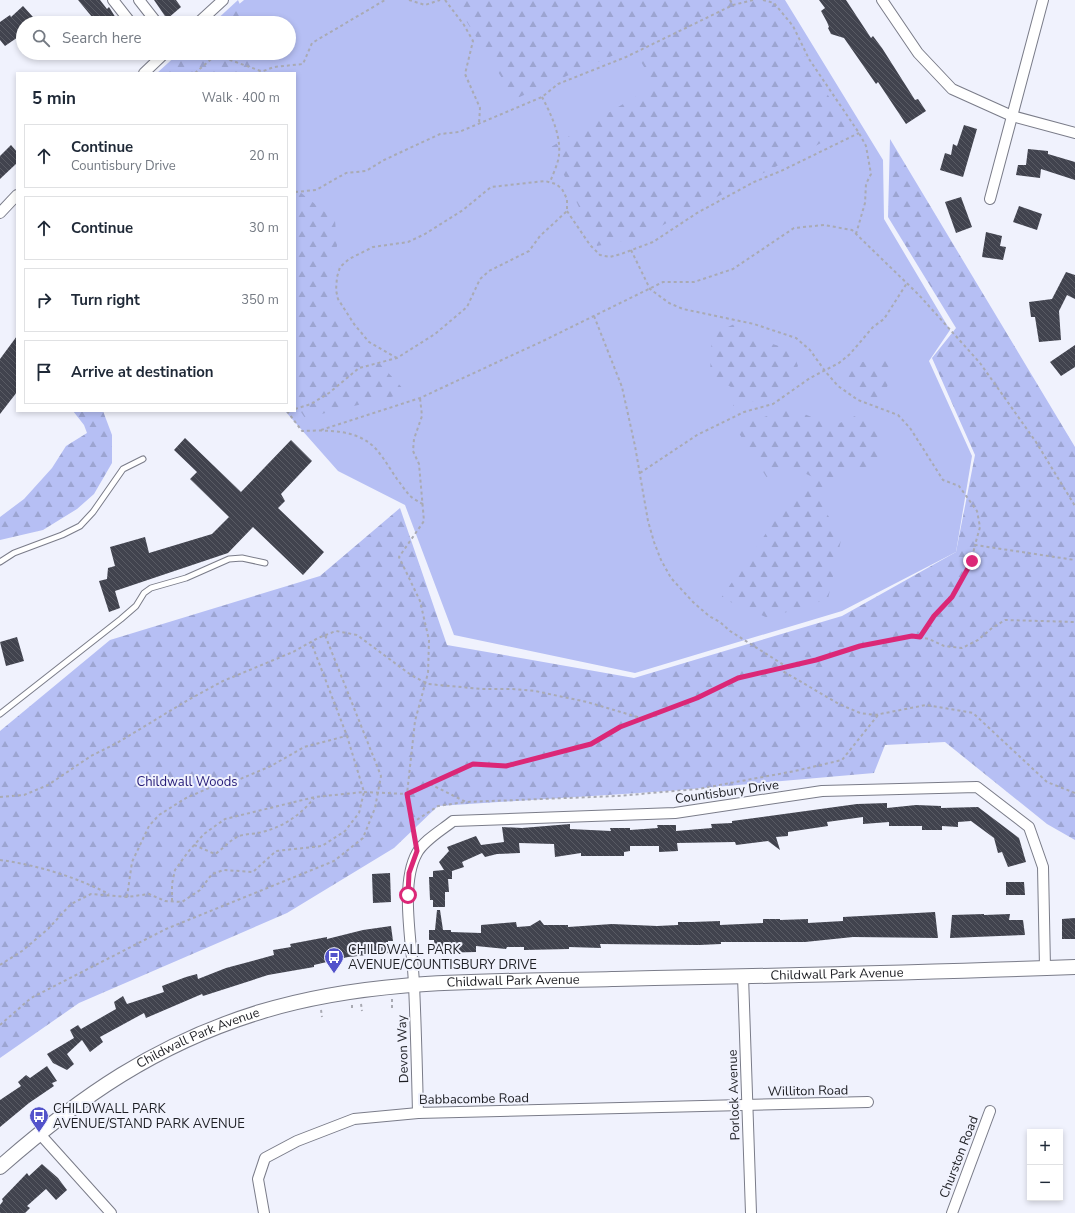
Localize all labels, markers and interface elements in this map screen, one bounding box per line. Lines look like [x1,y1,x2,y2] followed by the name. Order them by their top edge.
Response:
[16,16,296,60] search box
[30,27,52,49] icon: search
[62,28,142,48] text: Search here
[32,87,76,110] text: 5 min
[202,89,280,107] text: Walk · 400 m
[71,137,133,157] text: Continue
[33,145,55,167] icon: ahead
[249,147,279,165] text: 20 m
[71,157,176,175] text: Countisbury Drive
[33,217,55,239] icon: ahead
[71,218,133,238] text: Continue
[249,219,279,237] text: 30 m
[33,289,55,311] icon: right
[71,290,140,310] text: Turn right
[241,291,279,309] text: 350 m
[33,361,55,383] icon: arrive
[71,362,214,382] text: Arrive at destination
[963,552,981,570] route end
[136,773,238,791] park label: Childwall Woods
[674,776,780,808] street label: Countisbury Drive
[399,886,417,904] route start
[348,941,537,974] place label: CHILDWALL PARK AVENUE/COUNTISBURY DRIVE
[323,946,345,974] bus stop icon: CHILDWALL PARK AVENUE/COUNTISBURY DRIVE
[770,964,904,985] street label: Childwall Park Avenue
[446,971,580,992] street label: Childwall Park Avenue
[133,1004,262,1073] street label: Childwall Park Avenue
[393,1014,413,1083] street label: Devon Way
[723,1049,745,1141] street label: Porlock Avenue
[767,1081,849,1101] street label: Williton Road
[419,1089,529,1109] street label: Babbacombe Road
[53,1100,245,1133] place label: CHILDWALL PARK AVENUE/STAND PARK AVENUE
[28,1105,50,1133] bus stop icon: CHILDWALL PARK AVENUE/STAND PARK AVENUE
[935,1113,983,1201] street label: Churston Road
[1027,1129,1063,1201] map controls
[1027,1129,1063,1165] button: +
[1027,1165,1063,1201] button: −

